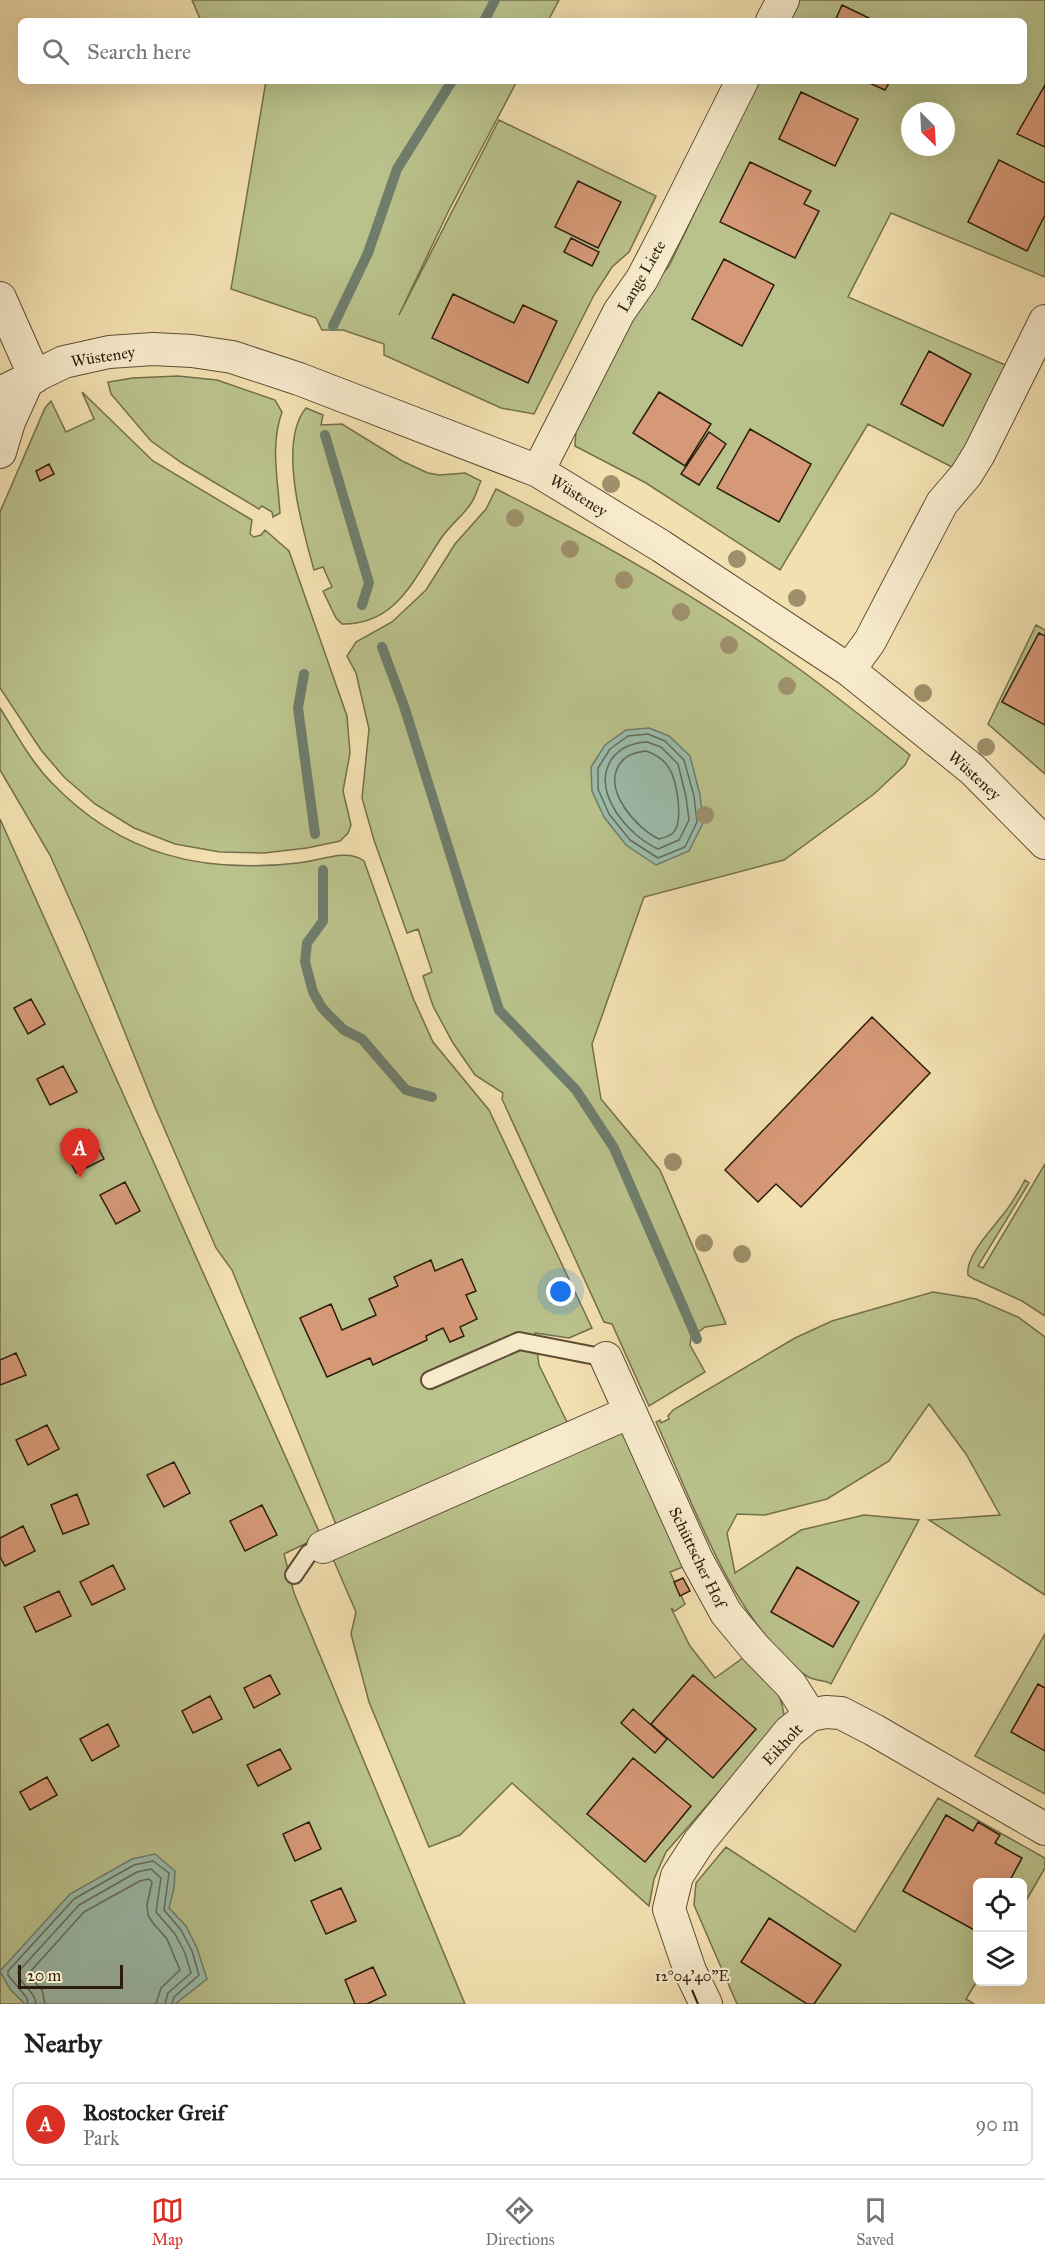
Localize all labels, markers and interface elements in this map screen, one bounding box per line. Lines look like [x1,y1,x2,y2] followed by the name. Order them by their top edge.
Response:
[18,18,1027,84] search box
[39,35,72,68] icon: search
[87,38,191,65] text: Search here
[901,102,955,156] north arrow
[613,237,671,316] street label: Lange Liete
[70,342,137,371] street label: Wüsteney
[546,470,612,521] street label: Wüsteney
[944,747,1005,804] street label: Wüsteney
[60,1128,100,1178] pin: A
[546,1277,575,1306] your location
[665,1504,731,1613] street label: Schüttscher Hof
[758,1719,807,1769] street label: Eikholt
[973,1878,1027,1986] map controls
[973,1878,1027,1932] button: locate
[973,1932,1027,1986] button: layers
[18,1962,123,1990] scale bar
[27,1966,61,1985] text: 20 m
[655,1967,729,1985] text: 12°04'40"E
[24,2027,102,2059] text: Nearby
[83,2099,225,2126] text: Rostocker Greif
[39,2112,52,2136] text: A
[976,2112,1019,2136] text: 90 m
[83,2126,119,2150] text: Park
[151,2194,184,2249] tab: Map
[486,2194,554,2249] tab: Directions
[856,2194,894,2249] tab: Saved

